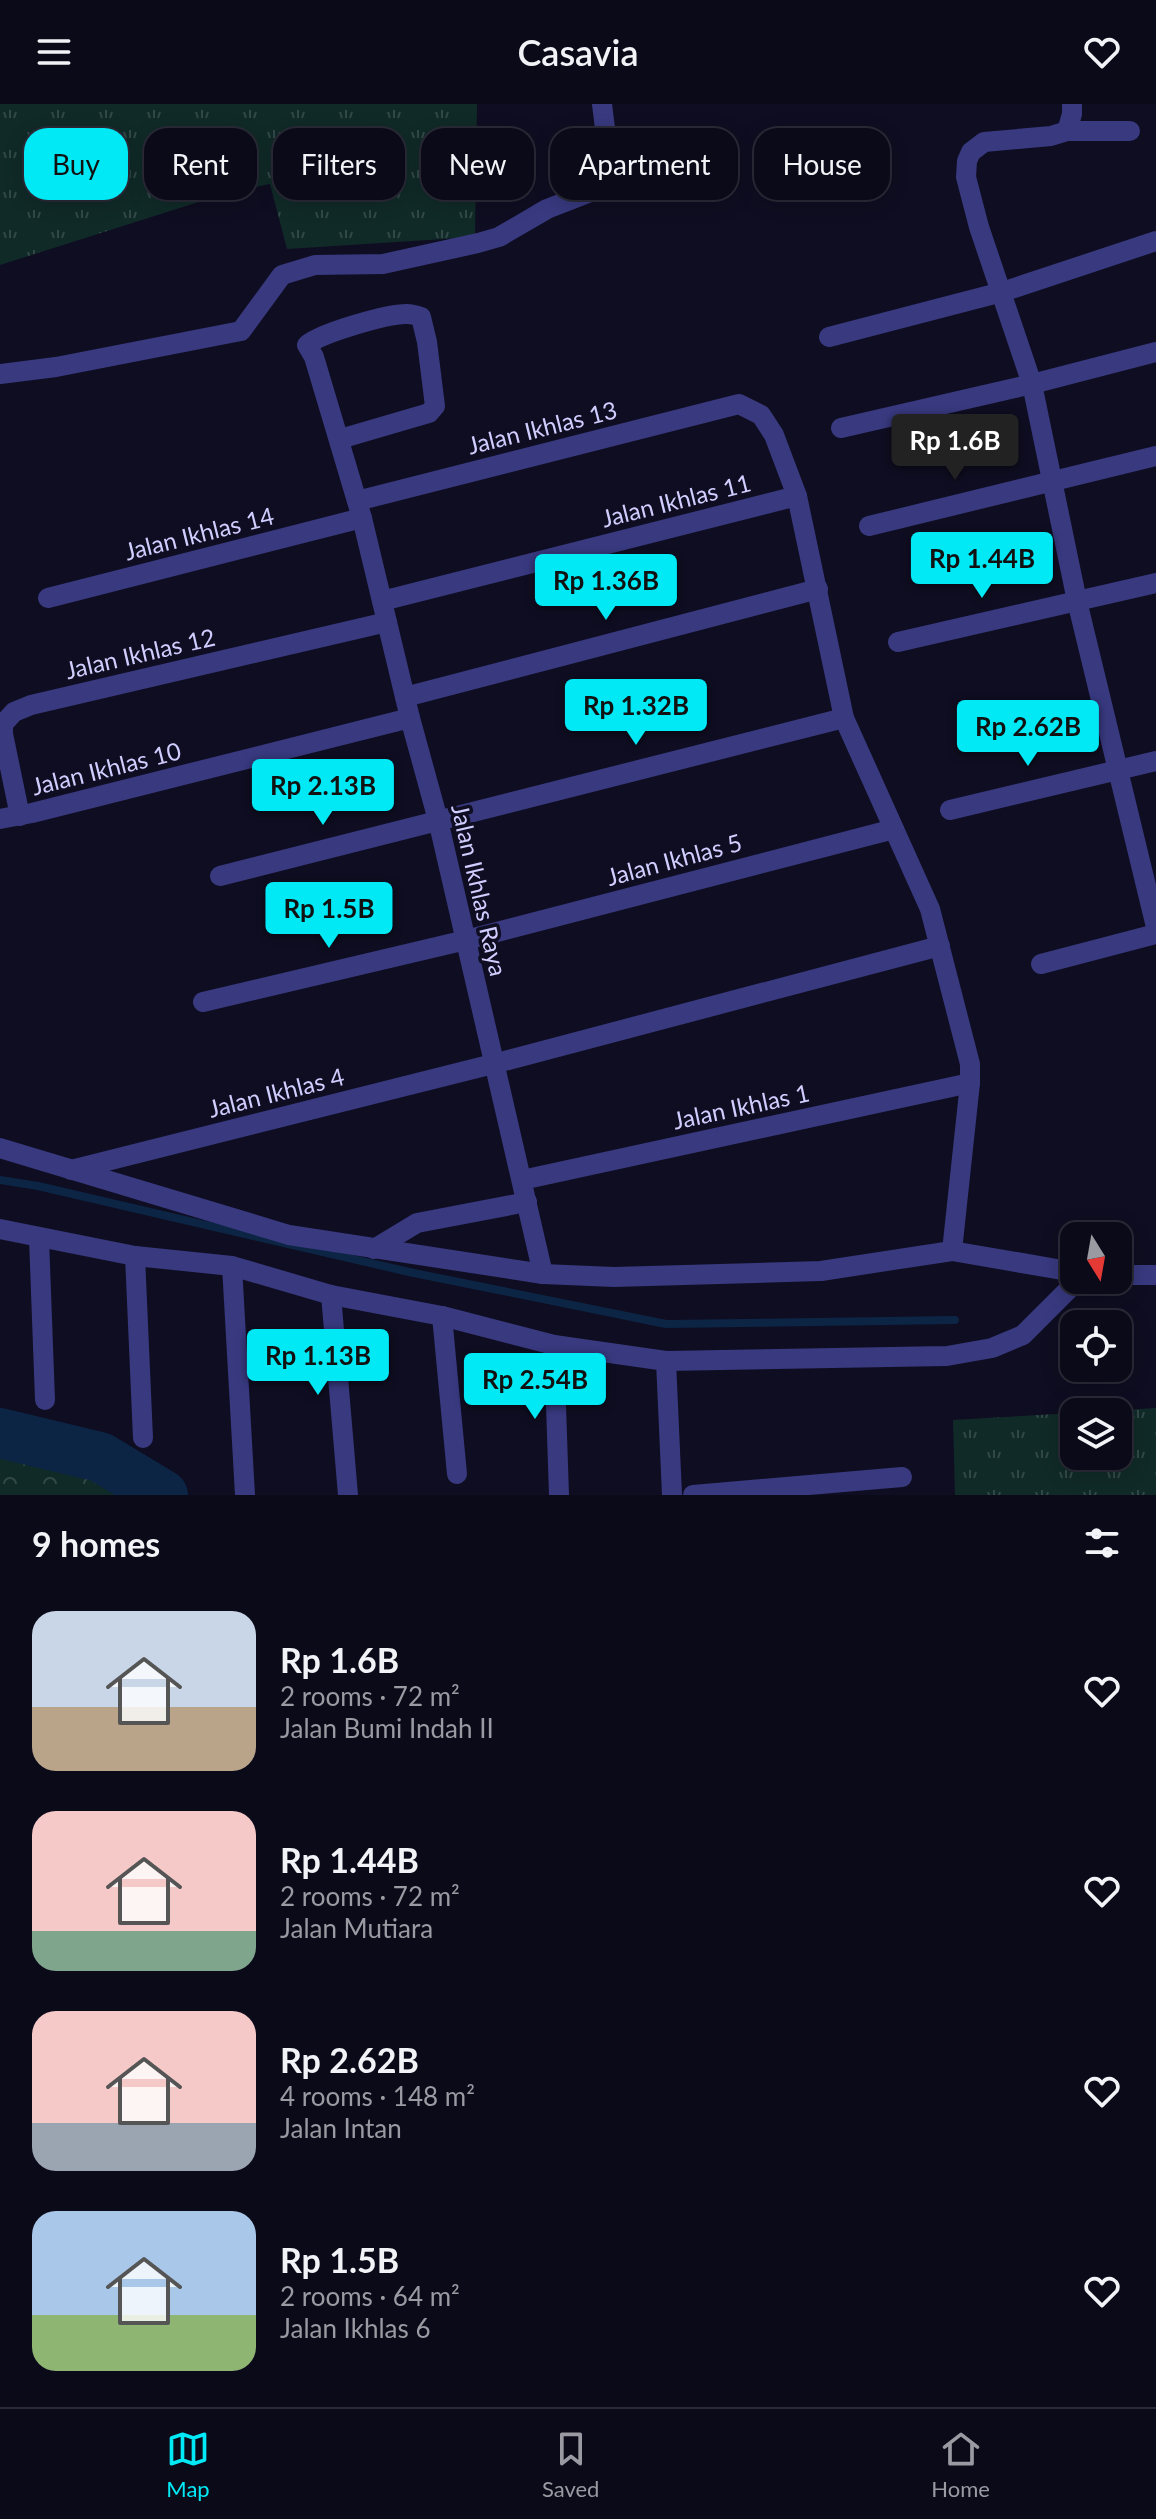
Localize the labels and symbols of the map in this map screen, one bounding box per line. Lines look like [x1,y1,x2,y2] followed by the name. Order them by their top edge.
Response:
[464,394,620,460] street label: Jalan Ikhlas 13
[881,414,1029,482] pin: Rp 1.6B
[598,467,754,533] street label: Jalan Ikhlas 11
[121,500,277,566] street label: Jalan Ikhlas 14
[899,532,1065,600] pin: Rp 1.44B
[523,554,689,622] pin: Rp 1.36B
[62,622,218,684] street label: Jalan Ikhlas 12
[553,679,719,747] pin: Rp 1.32B
[945,700,1111,768] pin: Rp 2.62B
[28,735,184,801] street label: Jalan Ikhlas 10
[240,759,406,827] pin: Rp 2.13B
[446,801,514,979] street label: Jalan Ikhlas Raya
[603,827,745,891] street label: Jalan Ikhlas 5
[255,882,403,950] pin: Rp 1.5B
[205,1061,347,1123] street label: Jalan Ikhlas 4
[670,1077,812,1135] street label: Jalan Ikhlas 1
[1060,1222,1132,1294] north arrow
[235,1329,401,1397] pin: Rp 1.13B
[452,1353,618,1421] pin: Rp 2.54B

